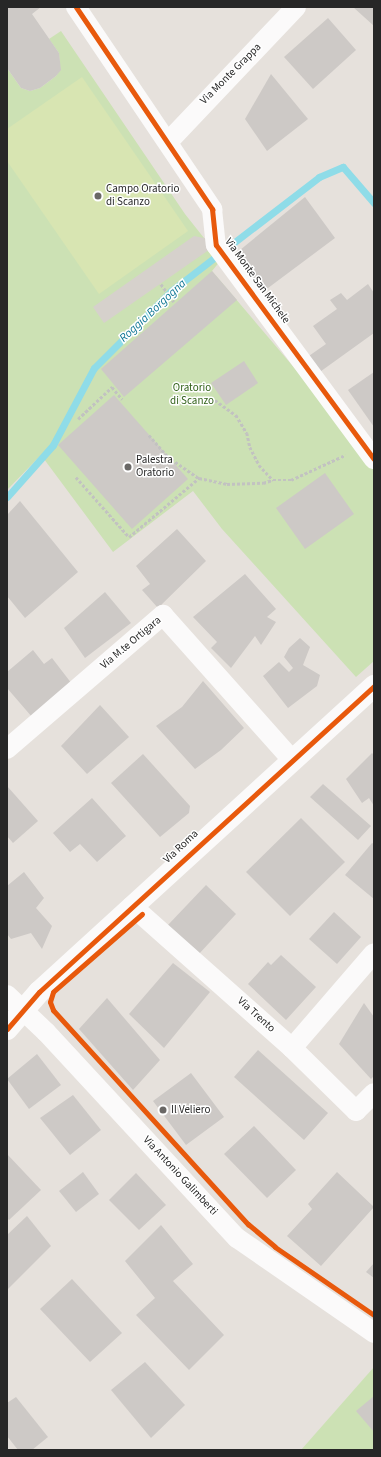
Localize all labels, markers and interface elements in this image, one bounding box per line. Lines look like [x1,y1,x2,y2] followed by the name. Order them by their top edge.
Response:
[198,41,264,107] street label: Via Monte Grappa
[106,183,179,209] place label: Campo Oratorio di Scanzo
[93,191,103,201] marker: Campo Oratorio di Scanzo
[222,236,292,326] street label: Via Monte San Michele
[117,277,189,345] water label: Roggia Borgogna
[170,382,214,408] park label: Oratorio di Scanzo
[136,454,174,480] place label: Palestra Oratorio
[123,462,133,472] marker: Palestra Oratorio
[98,614,164,672] street label: Via M.te Ortigara
[161,828,201,866] street label: Via Roma
[234,995,278,1035] street label: Via Trento
[171,1103,210,1117] place label: Il Veliero
[158,1105,168,1115] marker: Il Veliero
[140,1134,220,1218] street label: Via Antonio Galimberti

